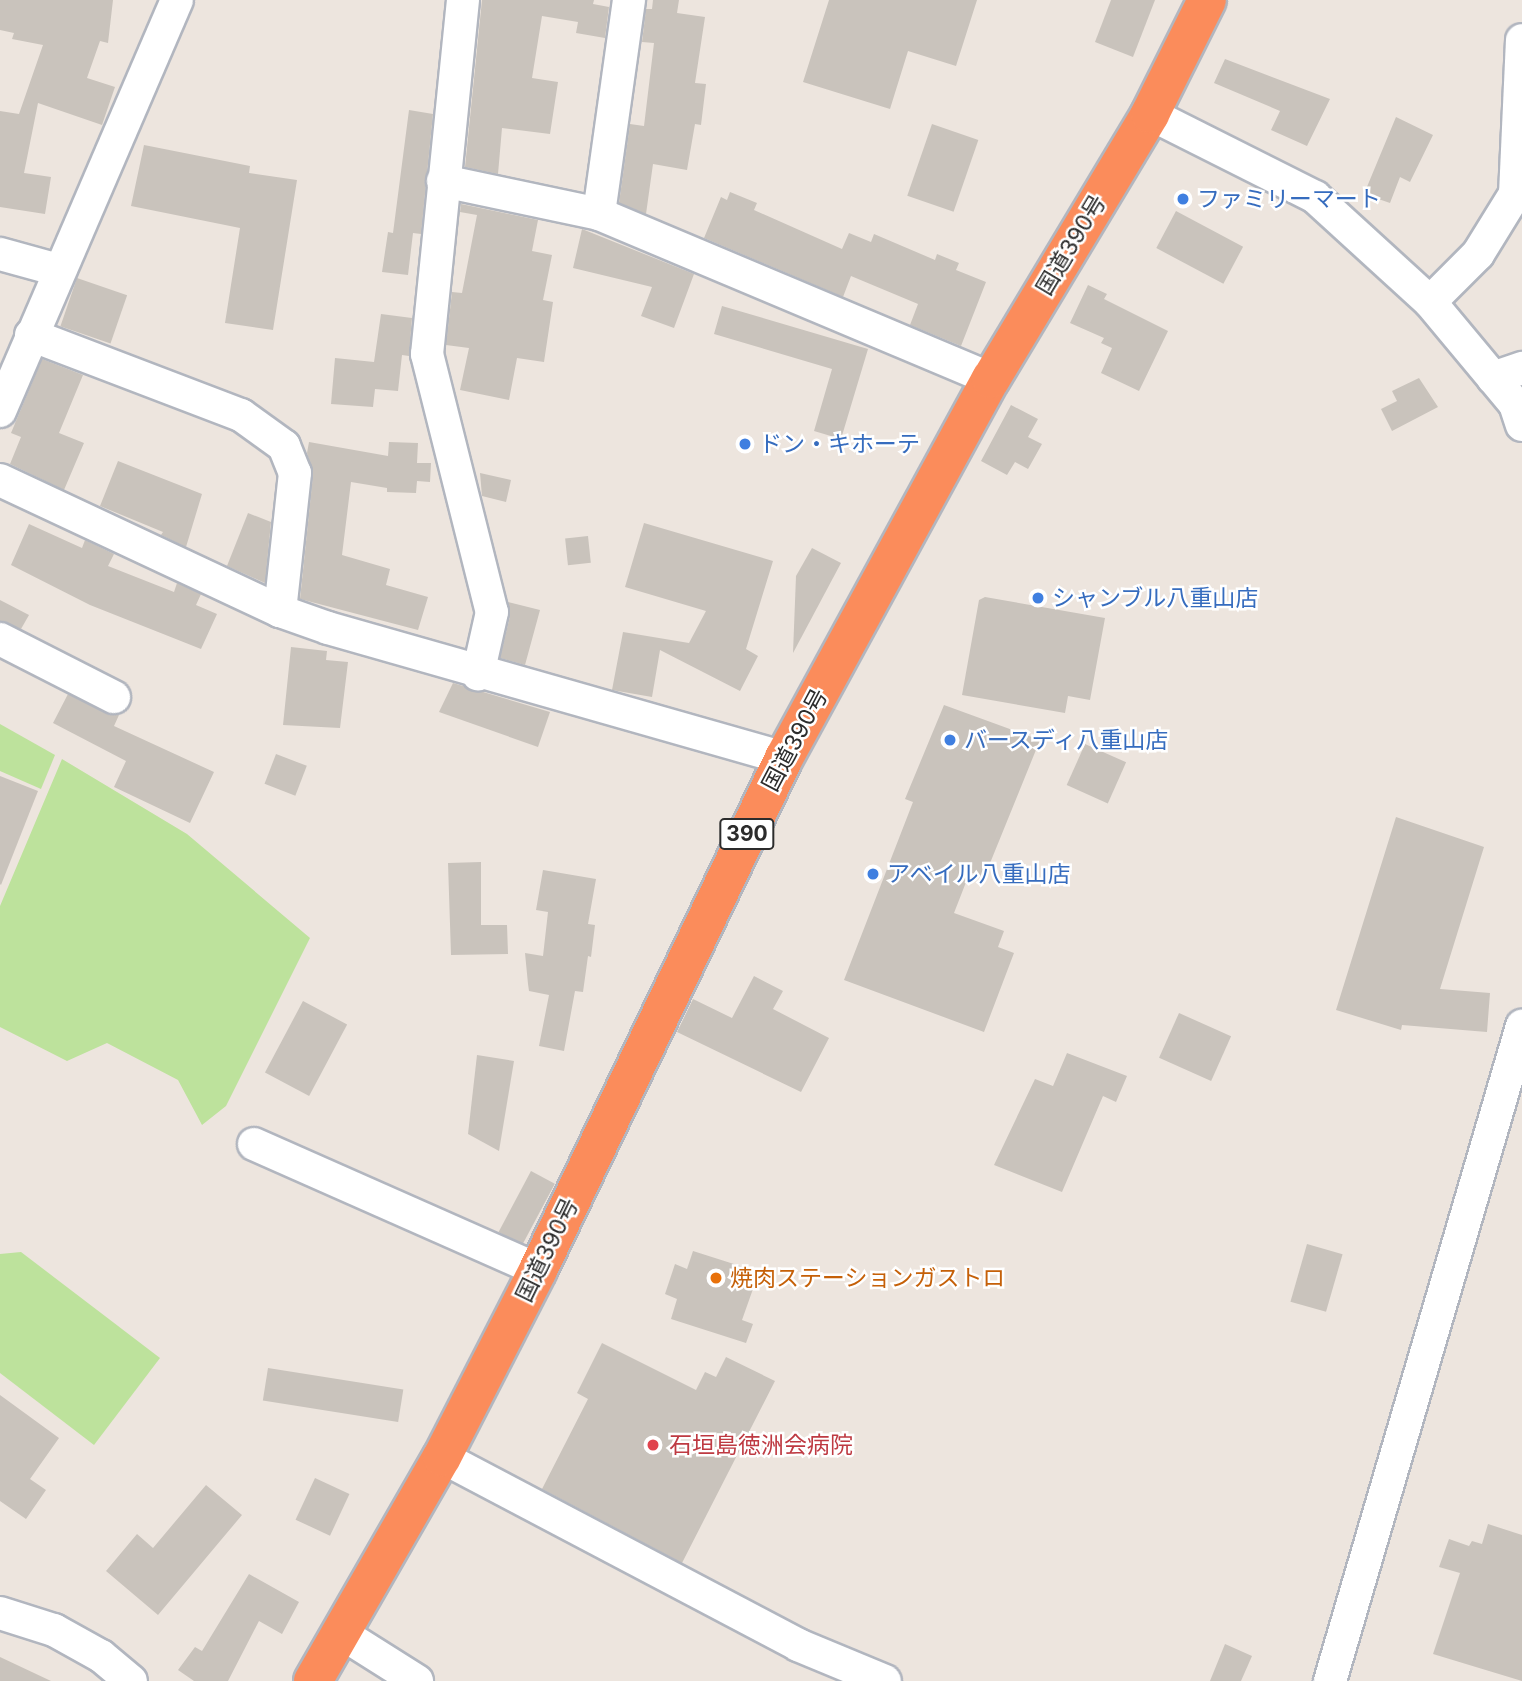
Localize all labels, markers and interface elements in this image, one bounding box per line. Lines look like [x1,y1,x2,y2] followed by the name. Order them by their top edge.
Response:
[1197,185,1381,213] place label: ファミリーマート
[1030,190,1112,300] street label: 国道390号
[1175,191,1191,207] marker: ファミリーマート
[759,430,920,458] place label: ドン・キホーテ
[737,436,753,452] marker: ドン・キホーテ
[1052,584,1259,612] place label: シャンブル八重山店
[1030,590,1046,606] marker: シャンブル八重山店
[757,684,833,796] street label: 国道390号
[964,726,1171,754] place label: バースディ八重山店
[942,732,958,748] marker: バースディ八重山店
[719,816,775,852] road number: 390
[887,860,1071,888] place label: アベイル八重山店
[865,866,881,882] marker: アベイル八重山店
[510,1194,584,1306] street label: 国道390号
[730,1264,1006,1292] place label: 焼肉ステーションガストロ
[708,1270,724,1286] marker: 焼肉ステーションガストロ
[669,1431,853,1459] place label: 石垣島徳洲会病院
[643,1435,663,1455] marker: 石垣島徳洲会病院

